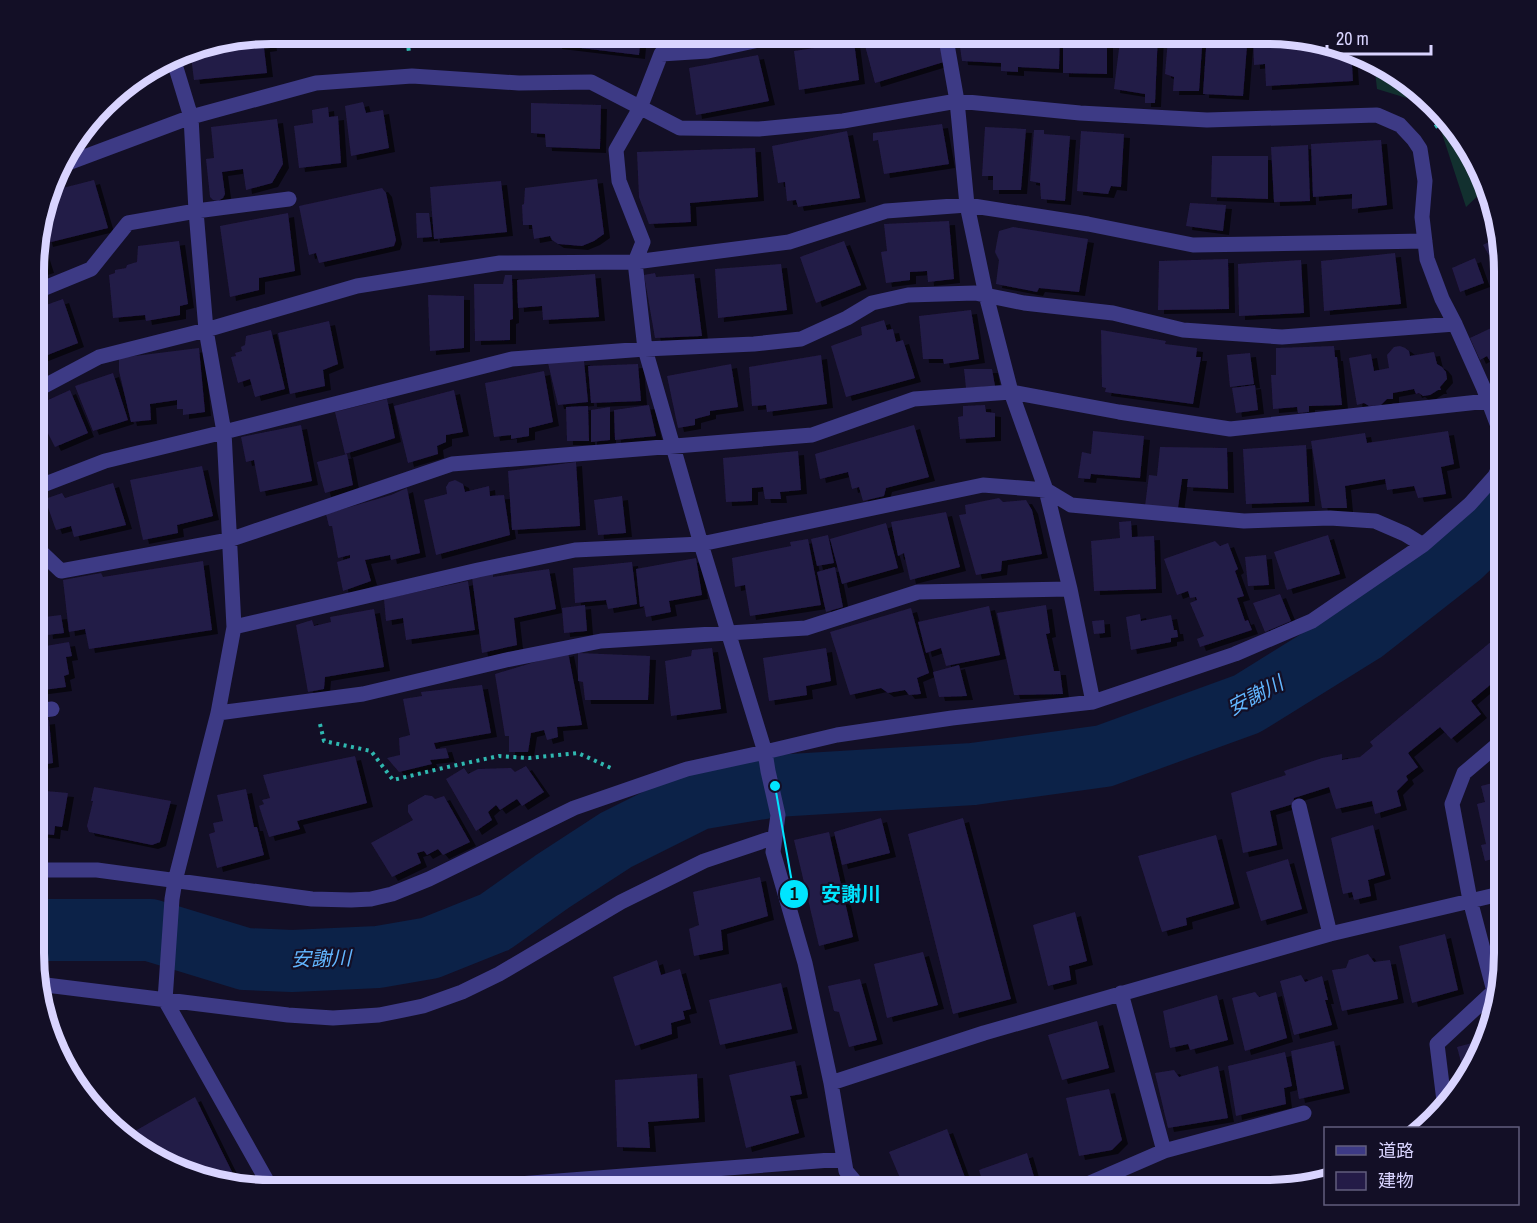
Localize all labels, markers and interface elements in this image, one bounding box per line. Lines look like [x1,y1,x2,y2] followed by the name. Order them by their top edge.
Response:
[1327,18,1430,56] scale bar
[1336,26,1369,51] text: 20 m
[1222,668,1290,721] water label: 安謝川
[779,875,893,913] callout: 安謝川
[821,880,881,907] text: 安謝川
[790,881,799,906] text: 1
[291,944,353,972] water label: 安謝川
[1324,1127,1519,1205] legend
[1378,1138,1414,1163] text: 道路
[1378,1168,1414,1193] text: 建物

